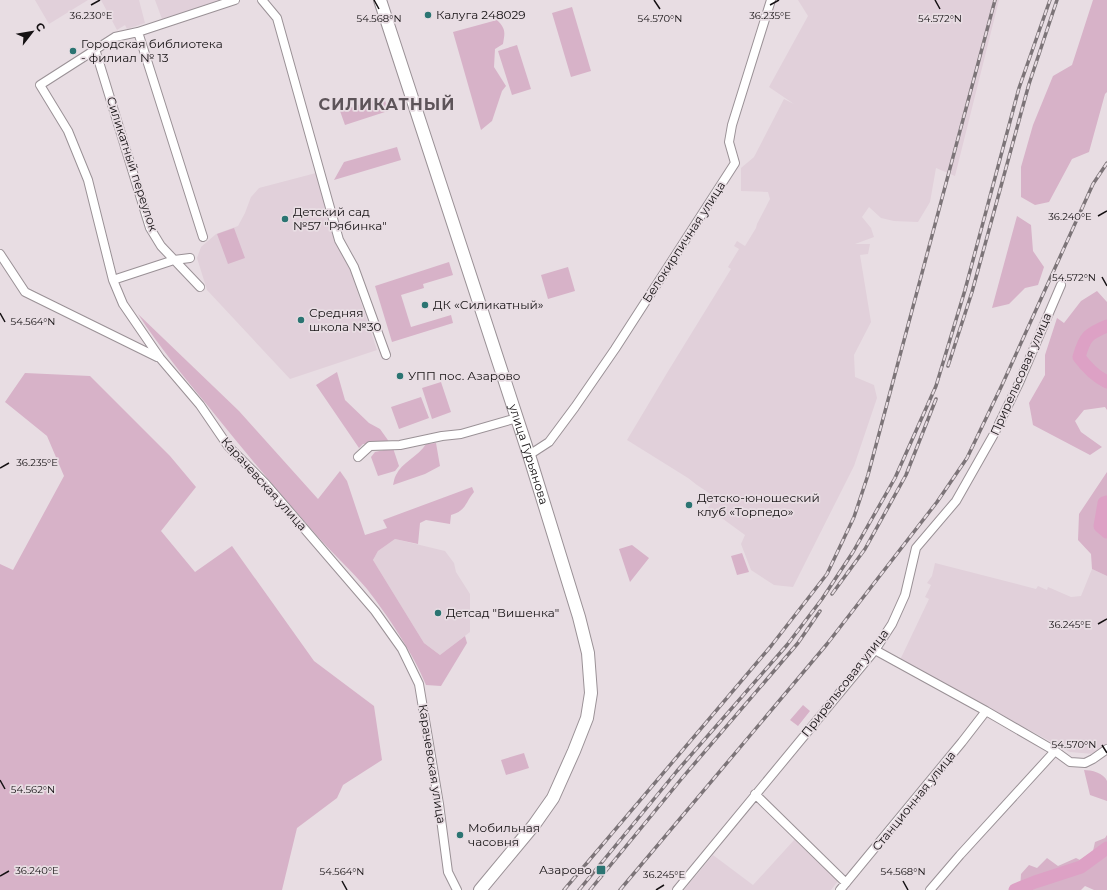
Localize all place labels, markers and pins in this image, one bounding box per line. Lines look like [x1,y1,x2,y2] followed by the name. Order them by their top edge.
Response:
[436,7,526,22] place label: Калуга 248029
[423,10,433,20] marker: Калуга 248029
[81,36,223,65] place label: Городская библиотека - филиал № 13
[68,46,78,56] marker: Городская библиотека - филиал № 13
[293,204,387,233] place label: Детский сад №57 "Рябинка"
[280,214,290,224] marker: Детский сад №57 "Рябинка"
[433,297,544,312] place label: ДК «Силикатный»
[420,300,430,310] marker: ДК «Силикатный»
[309,305,381,334] place label: Средняя школа №30
[296,315,306,325] marker: Средняя школа №30
[408,368,521,383] place label: УПП пос. Азарово
[395,371,405,381] marker: УПП пос. Азарово
[697,490,820,519] place label: Детско-юношеский клуб «Торпедо»
[684,500,694,510] marker: Детско-юношеский клуб «Торпедо»
[446,605,559,620] place label: Детсад "Вишенка"
[433,608,443,618] marker: Детсад "Вишенка"
[468,820,540,849] place label: Мобильная часовня
[455,830,465,840] marker: Мобильная часовня
[539,862,592,877] place label: Азарово
[595,864,607,876] marker: Азарово

